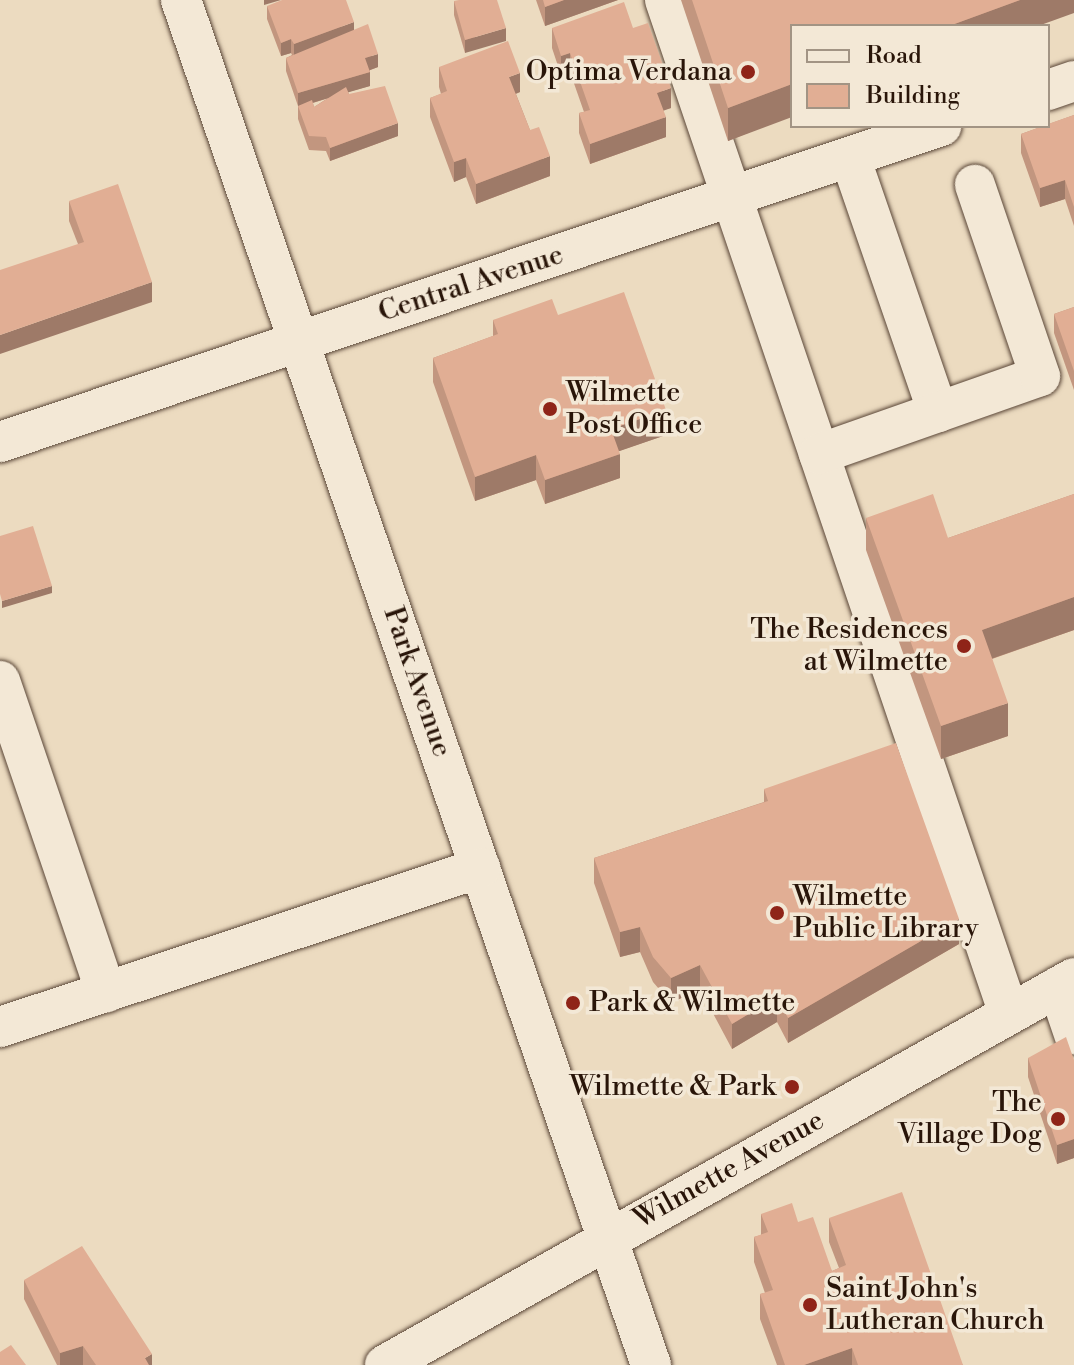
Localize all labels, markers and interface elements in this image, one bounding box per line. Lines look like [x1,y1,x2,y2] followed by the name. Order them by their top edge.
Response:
[790,24,1050,128] legend
[866,41,922,71] text: Road
[526,55,732,89] place label: Optima Verdana
[739,63,757,81] marker: Optima Verdana
[866,81,960,111] text: Building
[374,238,568,330] street label: Central Avenue
[566,376,702,442] place label: Wilmette Post Office
[541,400,559,418] marker: Wilmette Post Office
[376,603,458,761] street label: Park Avenue
[750,613,948,679] place label: The Residences at Wilmette
[955,637,973,655] marker: The Residences at Wilmette
[793,880,978,946] place label: Wilmette Public Library
[768,904,786,922] marker: Wilmette Public Library
[589,986,795,1020] place label: Park & Wilmette
[564,994,582,1012] marker: Park & Wilmette
[570,1070,776,1104] place label: Wilmette & Park
[783,1078,801,1096] marker: Wilmette & Park
[898,1086,1042,1152] place label: The Village Dog
[628,1104,830,1236] street label: Wilmette Avenue
[1049,1110,1067,1128] marker: The Village Dog
[826,1272,1044,1338] place label: Saint John's Lutheran Church
[801,1296,819,1314] marker: Saint John's Lutheran Church

